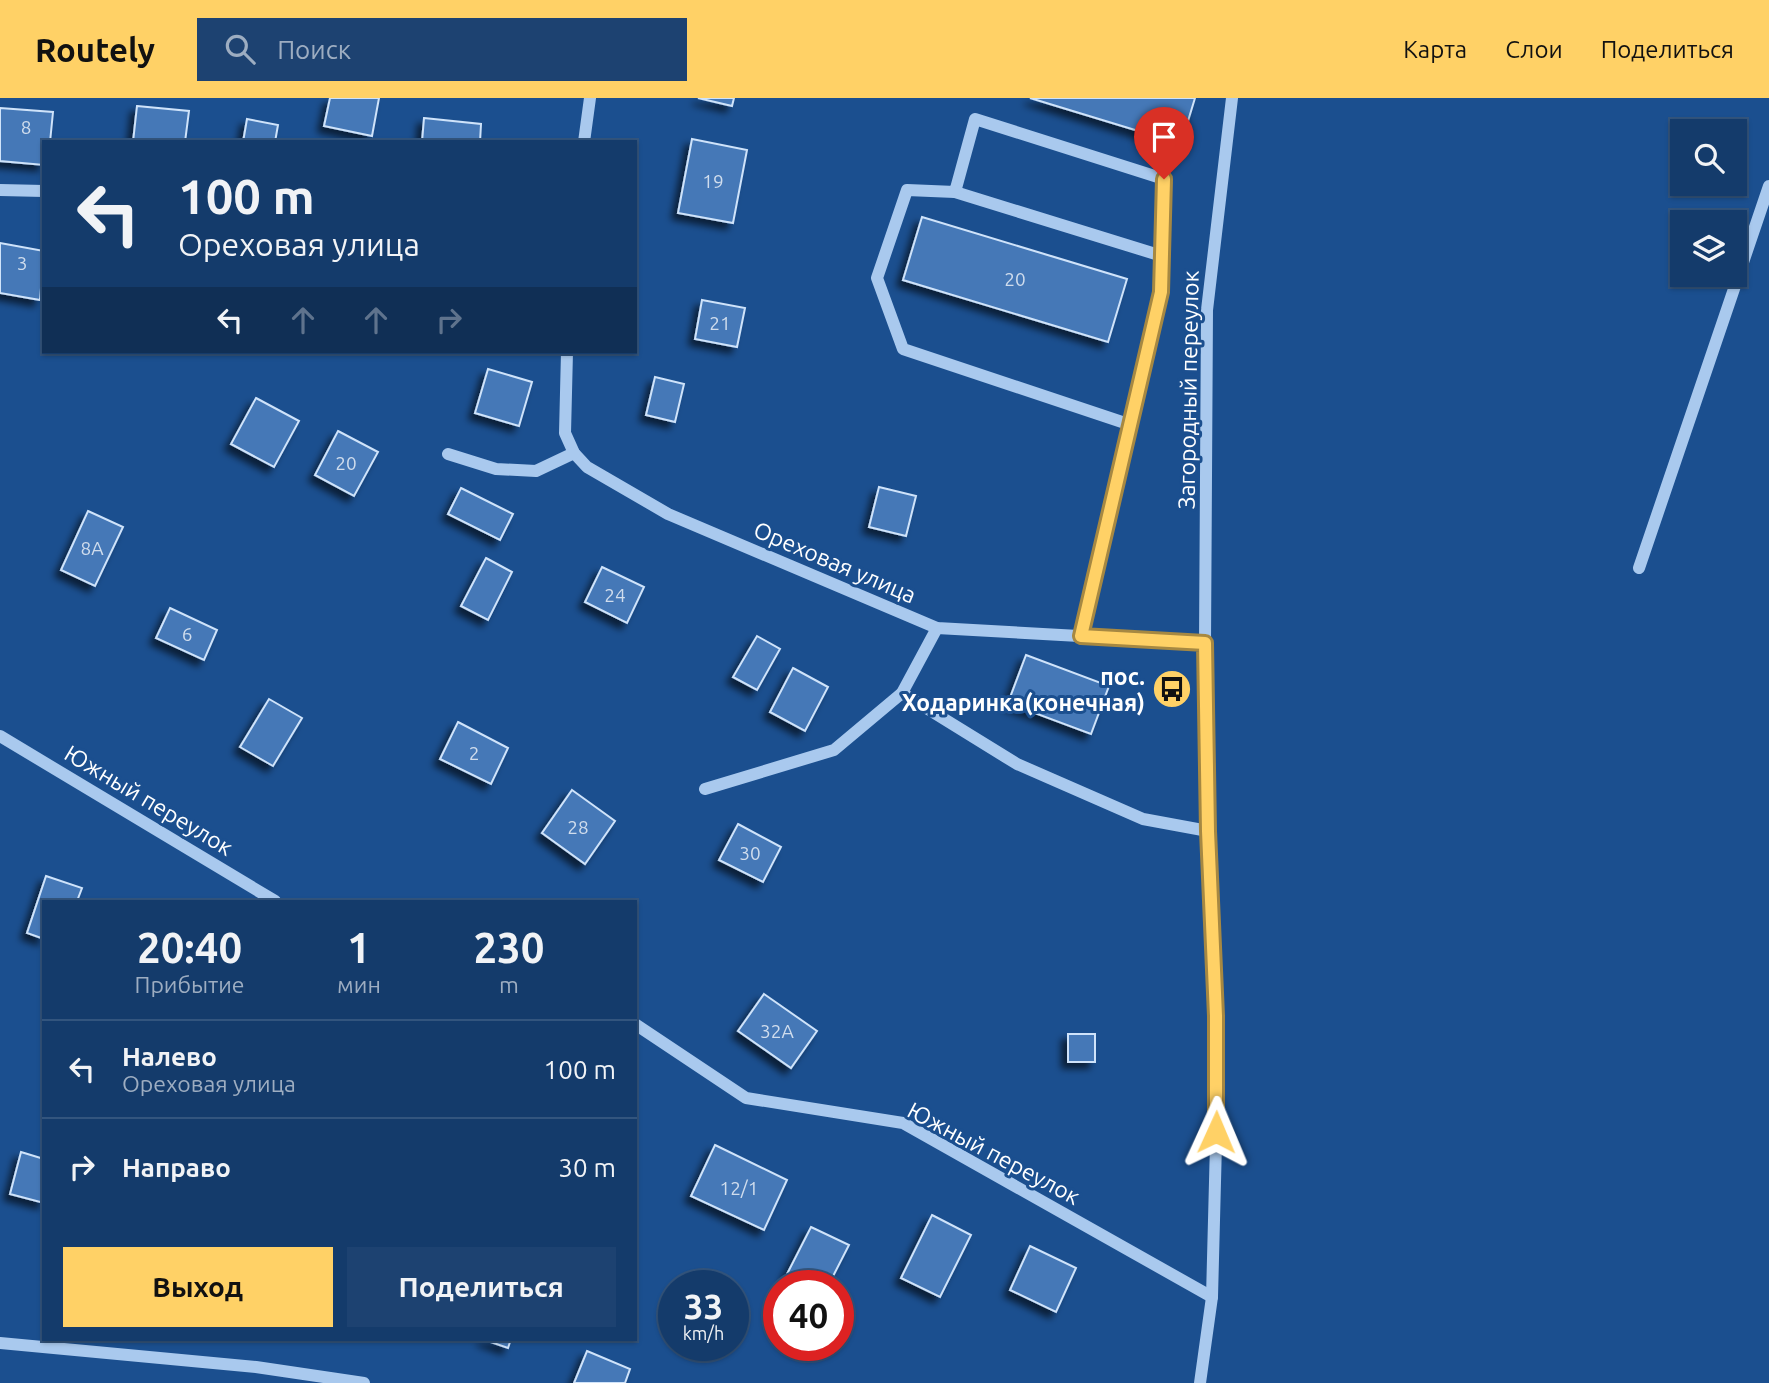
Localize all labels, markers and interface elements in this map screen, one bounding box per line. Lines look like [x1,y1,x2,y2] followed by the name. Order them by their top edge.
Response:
[197,18,687,81] search box
[221,30,259,68] icon: search
[35,31,155,68] text: Routely
[277,35,351,64] text: Поиск
[1403,36,1467,63] text: Карта
[1505,36,1563,63] text: Слои
[1601,36,1734,63] text: Поделиться
[1134,107,1194,179] pin
[21,116,31,138] house number: 8
[1145,118,1183,156] icon: arrive
[1670,119,1747,287] map controls
[1670,119,1747,196] button: search
[63,168,154,259] icon: left
[178,168,315,223] text: 100 m
[702,170,724,192] house number: 19
[1670,210,1747,287] button: layers
[178,226,420,262] text: Ореховая улица
[17,252,27,274] house number: 3
[1004,268,1026,290] house number: 20
[1173,270,1203,510] street label: Загородный переулок
[211,301,249,339] icon: left
[284,301,322,339] icon: ahead
[357,301,395,339] icon: ahead
[430,301,468,339] icon: right
[709,312,731,334] house number: 21
[335,452,357,474] house number: 20
[750,517,920,607] street label: Ореховая улица
[80,537,104,559] house number: 8А
[604,584,626,606] house number: 24
[182,623,192,645] house number: 6
[902,664,1145,716] place label: пос. Ходаринка(конечная)
[1151,668,1193,710] bus stop icon: пос. Ходаринка(конечная)
[61,740,238,860] street label: Южный переулок
[469,742,479,764] house number: 2
[567,816,589,838] house number: 28
[739,842,761,864] house number: 30
[137,924,242,971] text: 20:40
[347,924,371,971] text: 1
[473,924,544,971] text: 230
[135,972,245,997] text: Прибытие
[337,972,381,997] text: мин
[499,972,519,997] text: m
[760,1020,795,1042] house number: 32А
[122,1042,217,1071] text: Налево
[63,1050,101,1088] icon: left
[544,1055,616,1084] text: 100 m
[122,1071,296,1096] text: Ореховая улица
[1179,1095,1253,1169] position arrow
[904,1097,1085,1209] street label: Южный переулок
[63,1148,101,1186] icon: right
[122,1153,231,1182] text: Направо
[558,1153,616,1182] text: 30 m
[719,1177,759,1199] house number: 12/1
[63,1247,333,1327] button: Выход
[347,1247,616,1327] button: Поделиться
[763,1270,854,1361] speed limit sign: 40
[684,1286,723,1326] text: 33
[683,1323,724,1343] text: km/h

